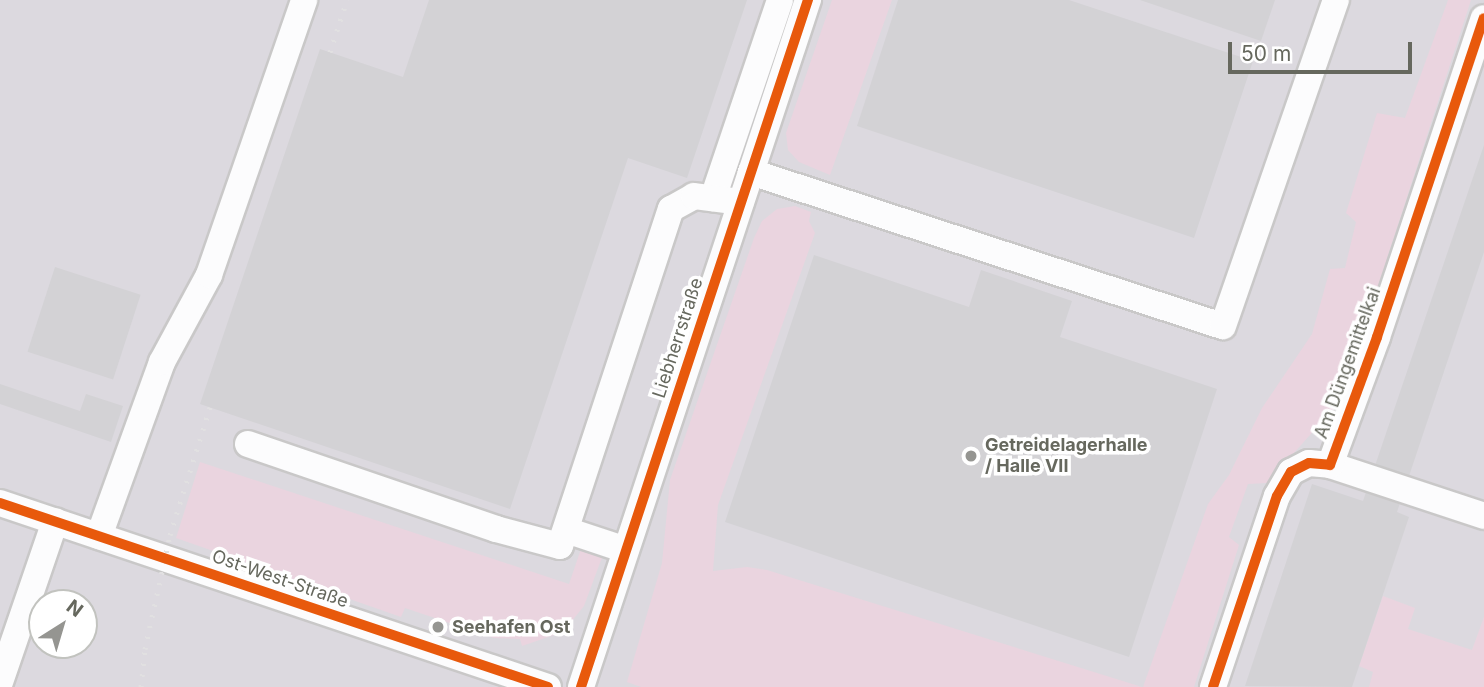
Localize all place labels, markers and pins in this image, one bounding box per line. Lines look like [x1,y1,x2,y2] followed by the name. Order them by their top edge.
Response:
[985,435,1148,478] place label: Getreidelagerhalle / Halle VII
[963,448,979,464] marker: Getreidelagerhalle / Halle VII
[452,616,570,638] place label: Seehafen Ost
[430,619,446,635] marker: Seehafen Ost

